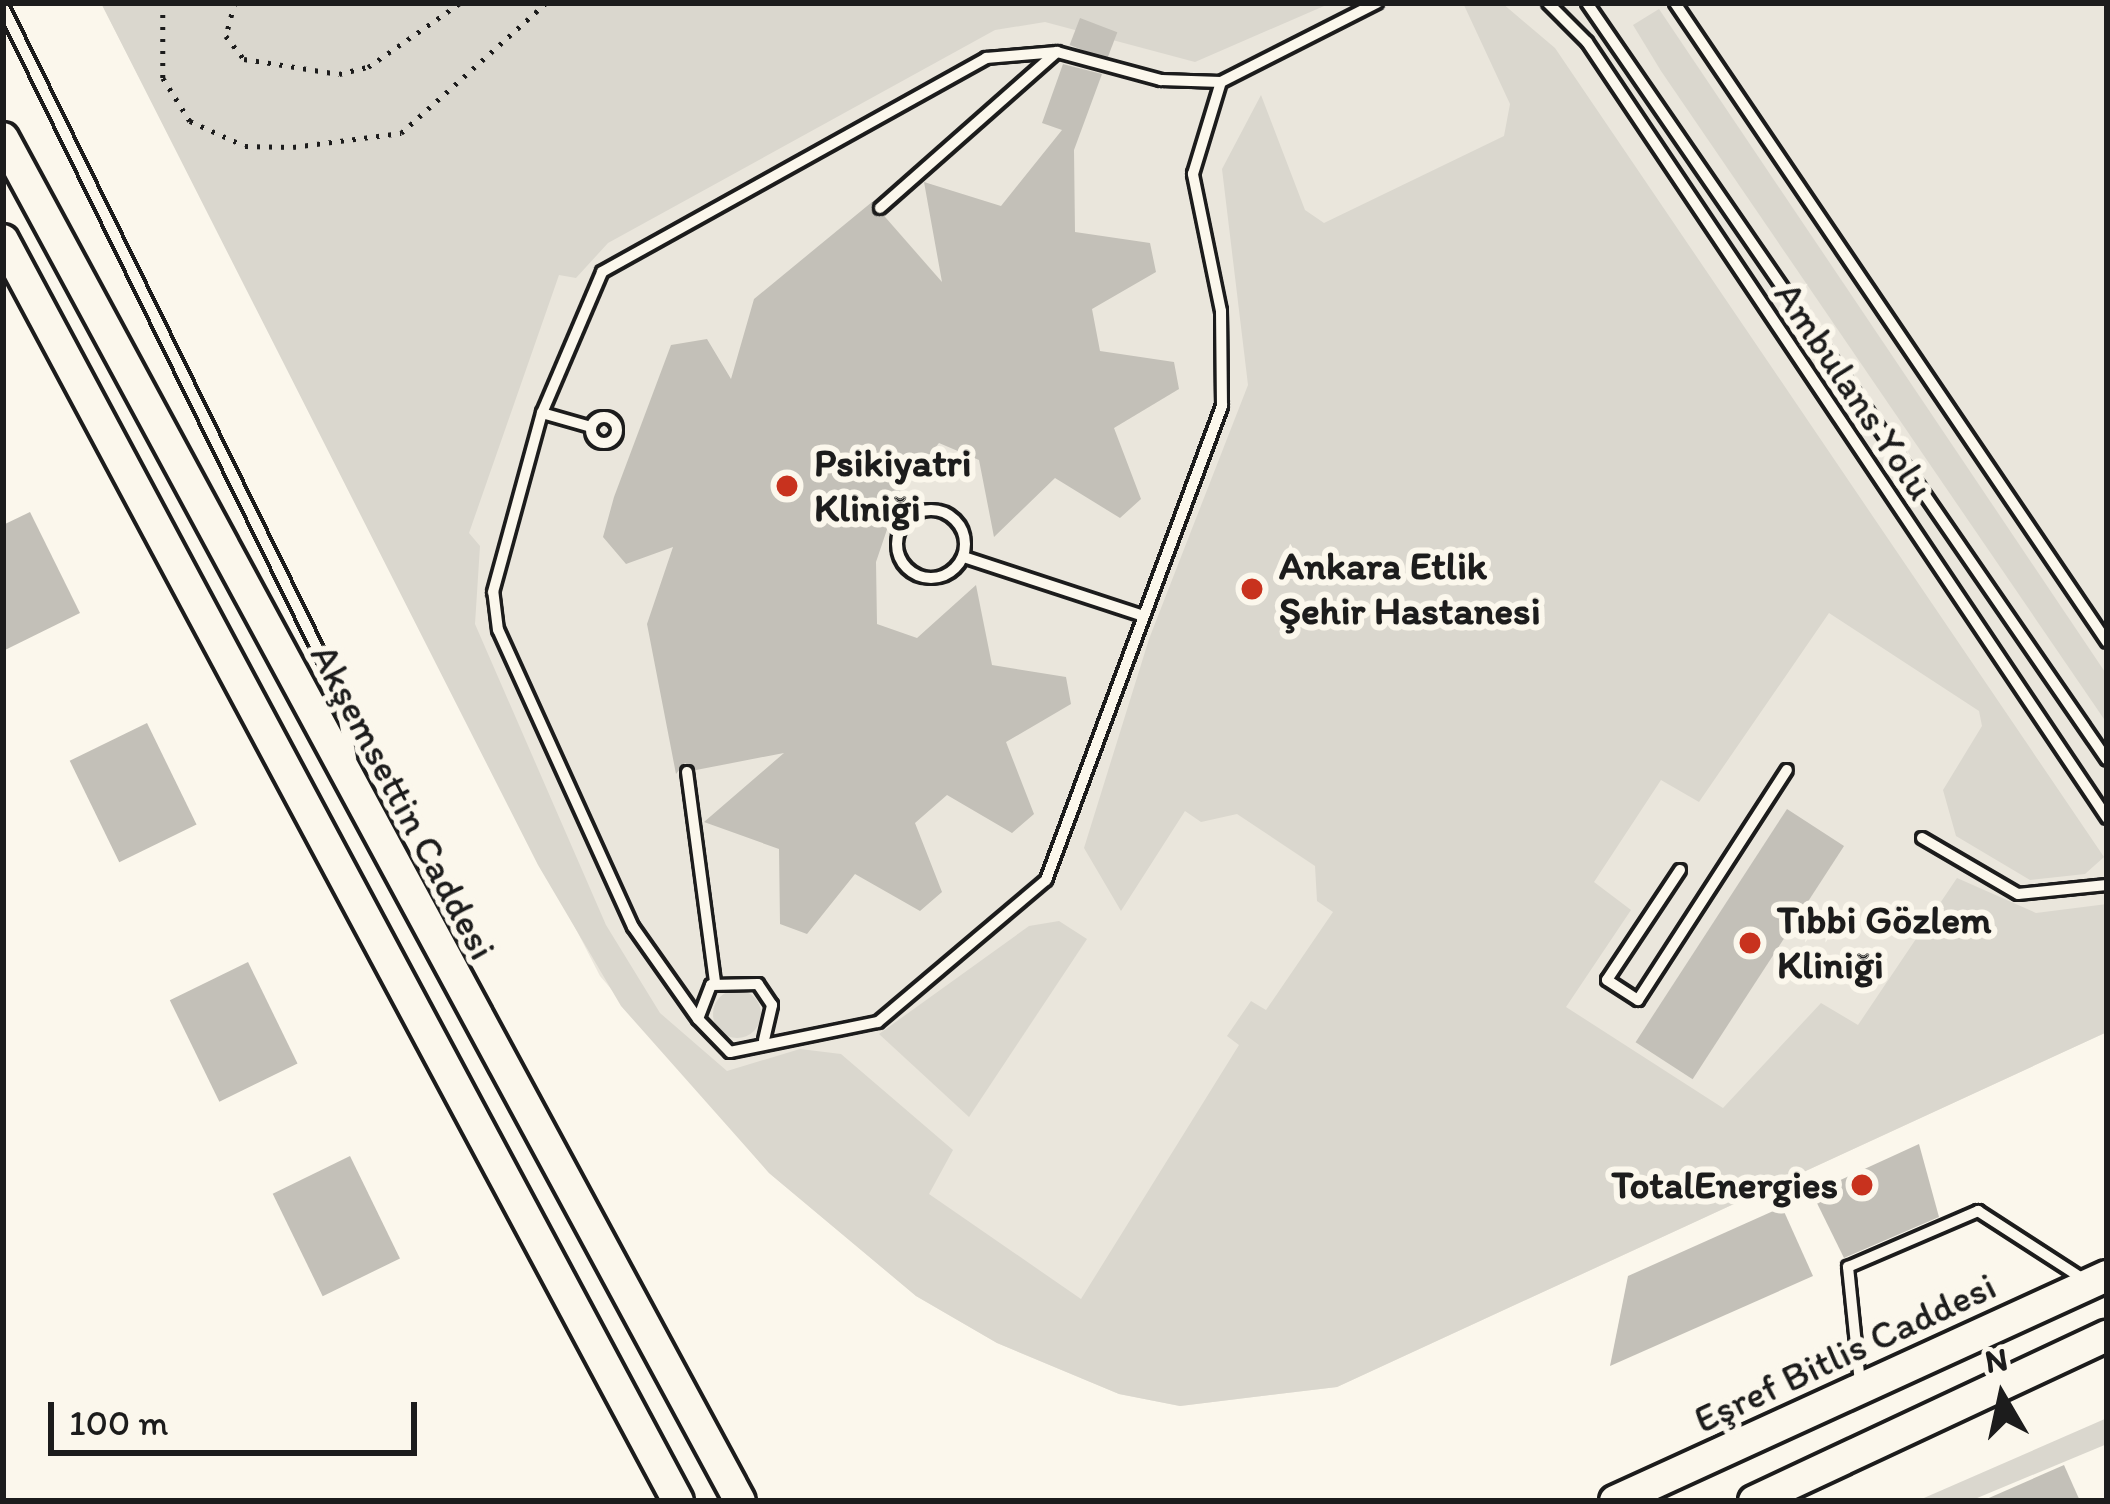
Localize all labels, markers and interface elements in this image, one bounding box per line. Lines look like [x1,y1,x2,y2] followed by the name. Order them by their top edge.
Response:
[1765,274,1943,508] street label: Ambulans Yolu
[814,441,972,532] place label: Psikiyatri Kliniği
[771,470,803,502] marker: Psikiyatri Kliniği
[1279,544,1541,635] place label: Ankara Etlik Şehir Hastanesi
[1236,573,1268,605] marker: Ankara Etlik Şehir Hastanesi
[300,636,506,968] street label: Akşemsettin Caddesi
[1777,898,1992,989] place label: Tıbbi Gözlem Kliniği
[1734,927,1766,959] marker: Tıbbi Gözlem Kliniği
[1612,1162,1838,1208] place label: TotalEnergies
[1849,1172,1875,1198] marker: TotalEnergies
[1687,1263,2003,1443] street label: Eşref Bitlis Caddesi
[1942,1336,2062,1456] north arrow
[1982,1339,2010,1381] text: N
[54,1378,423,1452] scale bar
[69,1401,168,1444] text: 100 m

